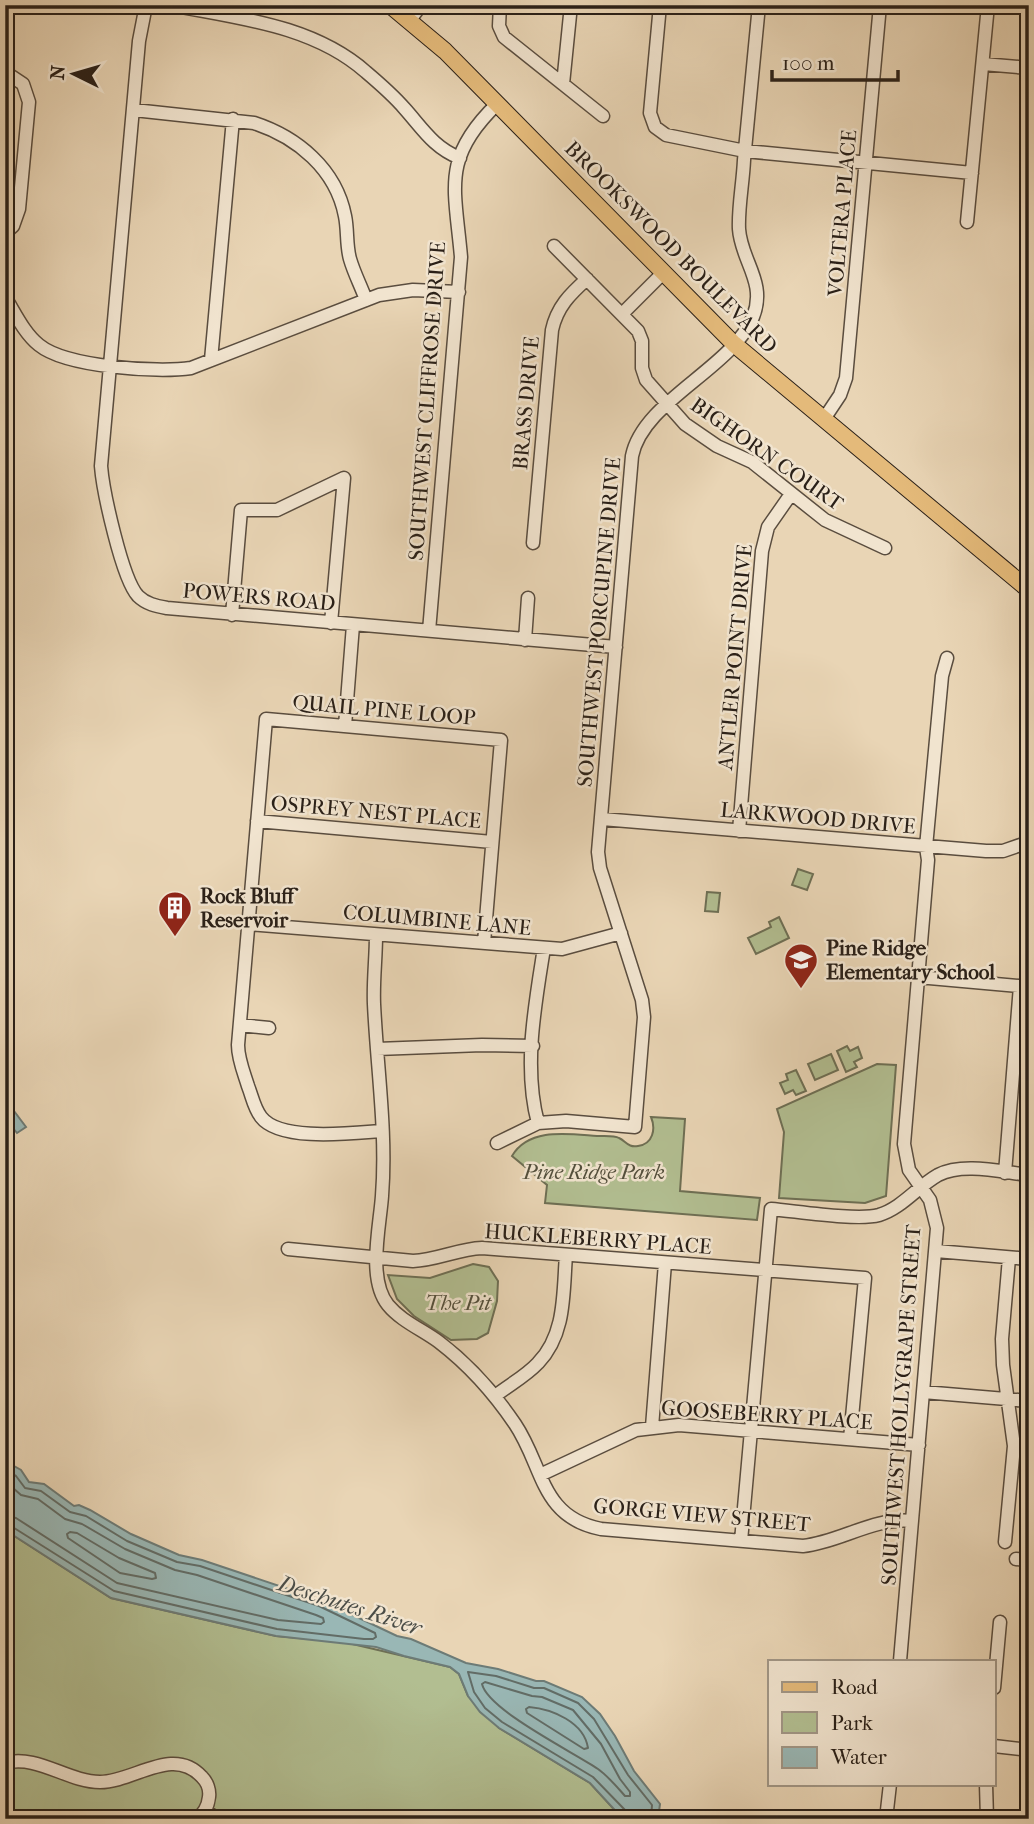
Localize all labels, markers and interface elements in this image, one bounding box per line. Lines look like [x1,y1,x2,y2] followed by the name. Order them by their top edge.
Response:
[38,38,108,108] north arrow
[772,38,898,82] scale bar
[782,51,835,75] text: 100 m
[46,64,70,81] text: N
[823,128,861,298] street label: VOLTERA PLACE
[560,136,782,358] street label: BROOKSWOOD BOULEVARD
[404,241,450,561] street label: SOUTHWEST CLIFFROSE DRIVE
[508,335,544,471] street label: BRASS DRIVE
[686,392,848,516] street label: BIGHORN COURT
[573,456,625,788] street label: SOUTHWEST PORCUPINE DRIVE
[713,543,757,772] street label: ANTLER POINT DRIVE
[182,578,336,616] street label: POWERS ROAD
[292,690,477,730] street label: QUAIL PINE LOOP
[270,791,482,833] street label: OSPREY NEST PLACE
[719,798,917,839] street label: LARKWOOD DRIVE
[200,884,299,932] place label: Rock Bluff Reservoir
[156,889,194,938] building icon: Rock Bluff Reservoir
[342,900,532,940] street label: COLUMBINE LANE
[826,936,995,984] place label: Pine Ridge Elementary School
[782,941,820,990] school or university icon: Pine Ridge Elementary School
[522,1160,665,1184] park label: Pine Ridge Park
[484,1219,713,1259] street label: HUCKLEBERRY PLACE
[876,1223,926,1586] street label: SOUTHWEST HOLLYGRAPE STREET
[425,1291,493,1315] park label: The Pit
[660,1396,874,1434] street label: GOOSEBERRY PLACE
[592,1494,812,1537] street label: GORGE VIEW STREET
[273,1569,427,1642] water label: Deschutes River
[768,1660,996,1786] legend
[831,1675,878,1699] text: Road
[831,1711,873,1735] text: Park
[830,1745,887,1769] text: Water

